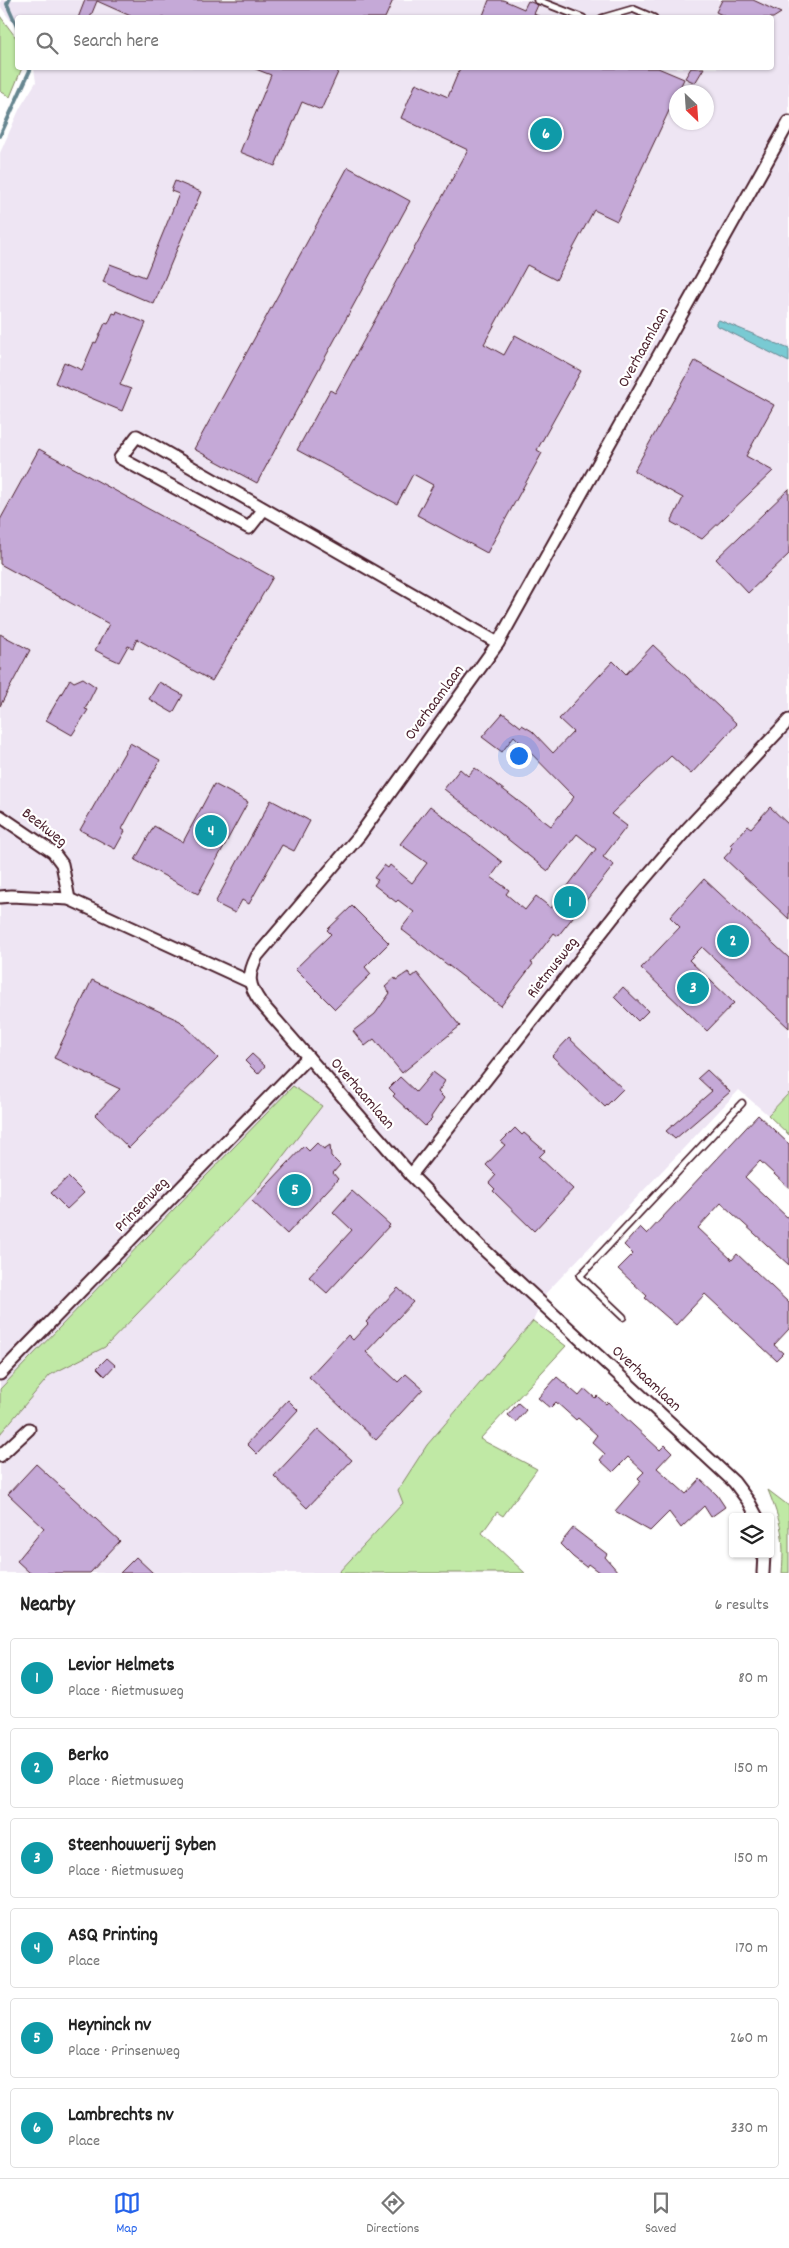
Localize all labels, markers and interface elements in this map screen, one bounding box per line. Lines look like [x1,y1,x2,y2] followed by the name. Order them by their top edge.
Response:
[15,15,774,70] search box
[33,29,61,57] icon: search
[73,29,159,56] text: Search here
[669,85,714,130] north arrow
[530,115,562,153] pin: 6
[613,304,675,392] street label: Overhaamlaan
[400,660,470,746] street label: Overhaamlaan
[506,743,532,769] your location
[16,803,72,853] street label: Beekweg
[195,812,227,850] pin: 4
[554,883,586,921] pin: 1
[717,922,749,960] pin: 2
[522,932,584,1004] street label: Rietmusweg
[677,969,709,1007] pin: 3
[324,1053,400,1135] street label: Overhaamlaan
[279,1171,311,1209] pin: 5
[110,1172,174,1238] street label: Prinsenweg
[606,1340,686,1418] street label: Overhaamlaan
[729,1513,774,1558] map controls
[729,1513,774,1558] button: layers
[20,1591,75,1621] text: Nearby
[714,1594,769,1617] text: 6 results
[68,1653,174,1680] text: Levior Helmets
[35,1667,39,1690] text: 1
[738,1667,768,1690] text: 80 m
[68,1680,184,1703] text: Place · Rietmusweg
[68,1743,109,1770] text: Berko
[34,1757,41,1780] text: 2
[734,1757,768,1780] text: 150 m
[68,1770,184,1793] text: Place · Rietmusweg
[68,1833,216,1860] text: Steenhouwerij Syben
[33,1847,41,1870] text: 3
[734,1847,768,1870] text: 150 m
[68,1860,184,1883] text: Place · Rietmusweg
[68,1923,158,1950] text: ASQ Printing
[34,1937,40,1960] text: 4
[735,1937,768,1960] text: 170 m
[68,1950,100,1973] text: Place
[68,2013,151,2040] text: Heyninck nv
[33,2027,41,2050] text: 5
[730,2027,768,2050] text: 260 m
[68,2040,180,2063] text: Place · Prinsenweg
[68,2103,174,2130] text: Lambrechts nv
[33,2117,41,2140] text: 6
[730,2117,768,2140] text: 330 m
[68,2130,100,2153] text: Place
[113,2189,141,2239] tab: Map
[366,2189,419,2239] tab: Directions
[645,2189,676,2239] tab: Saved

